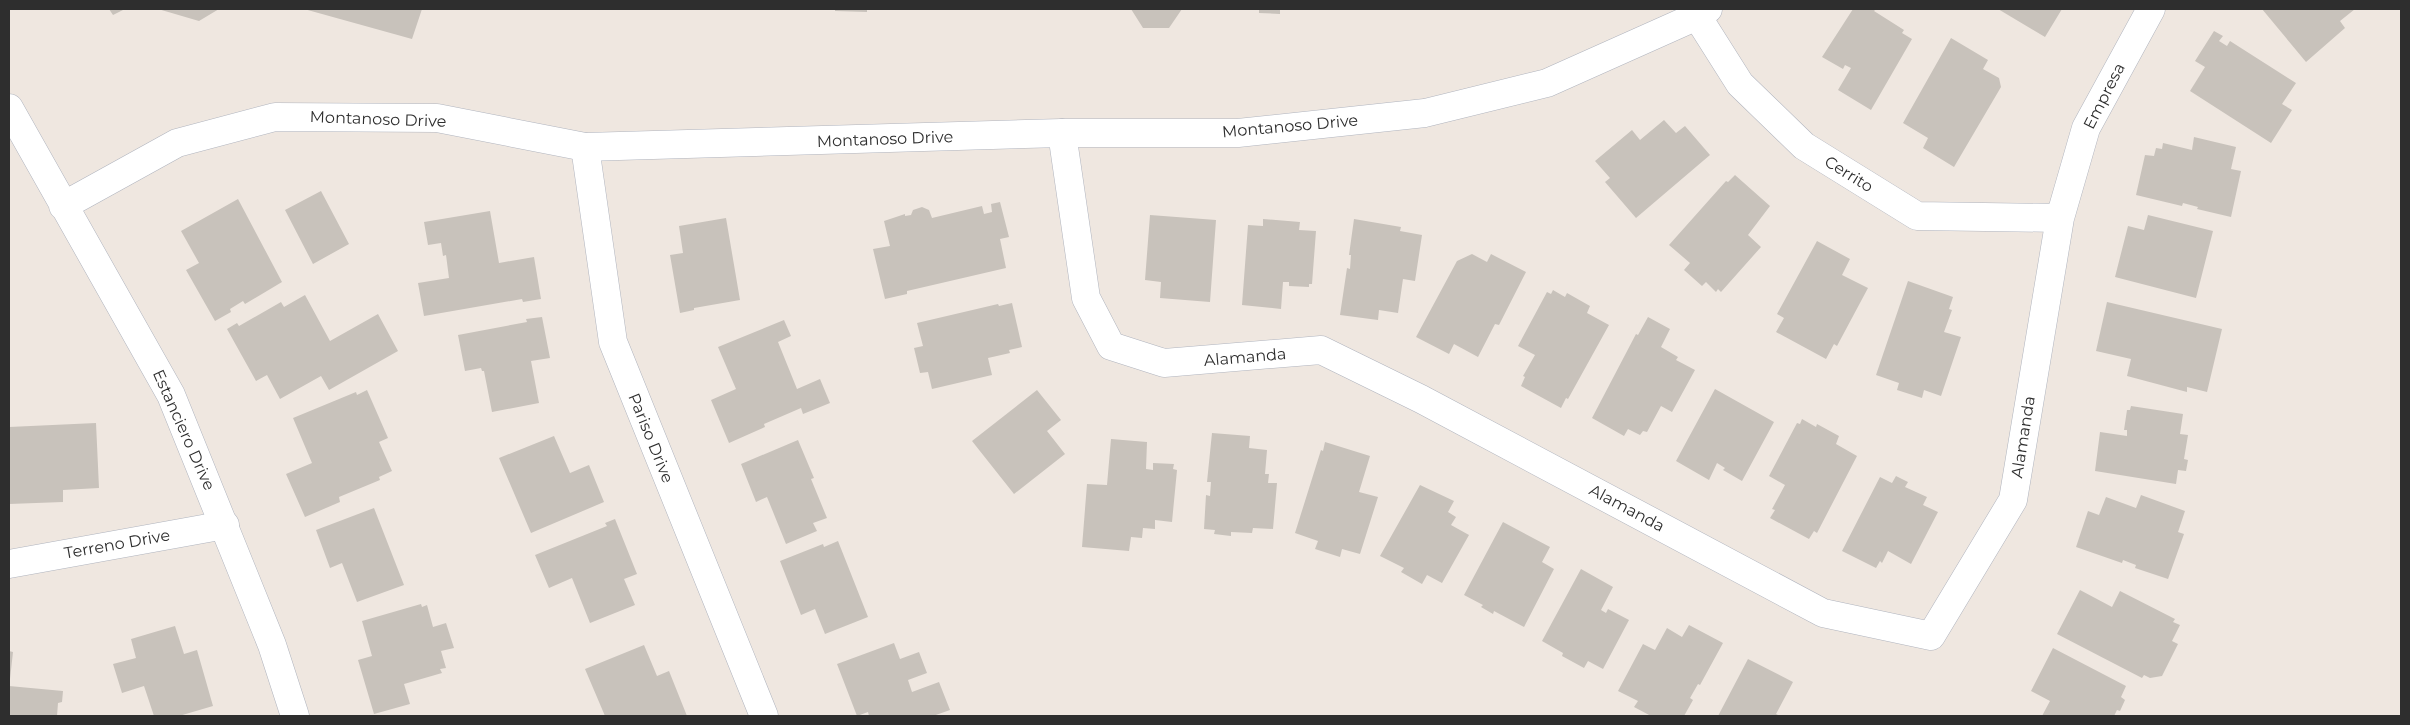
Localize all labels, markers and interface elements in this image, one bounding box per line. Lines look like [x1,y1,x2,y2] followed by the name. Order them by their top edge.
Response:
[2079,60,2129,132] street label: Empresa
[309,107,447,131] street label: Montanoso Drive
[1221,111,1359,141] street label: Montanoso Drive
[816,127,954,151] street label: Montanoso Drive
[1821,152,1877,196] street label: Cerrito
[1203,344,1287,370] street label: Alamanda
[149,367,219,493] street label: Estanciero Drive
[624,390,678,486] street label: Pariso Drive
[2007,395,2039,479] street label: Alamanda
[1586,480,1668,536] street label: Alamanda
[63,525,171,563] street label: Terreno Drive

